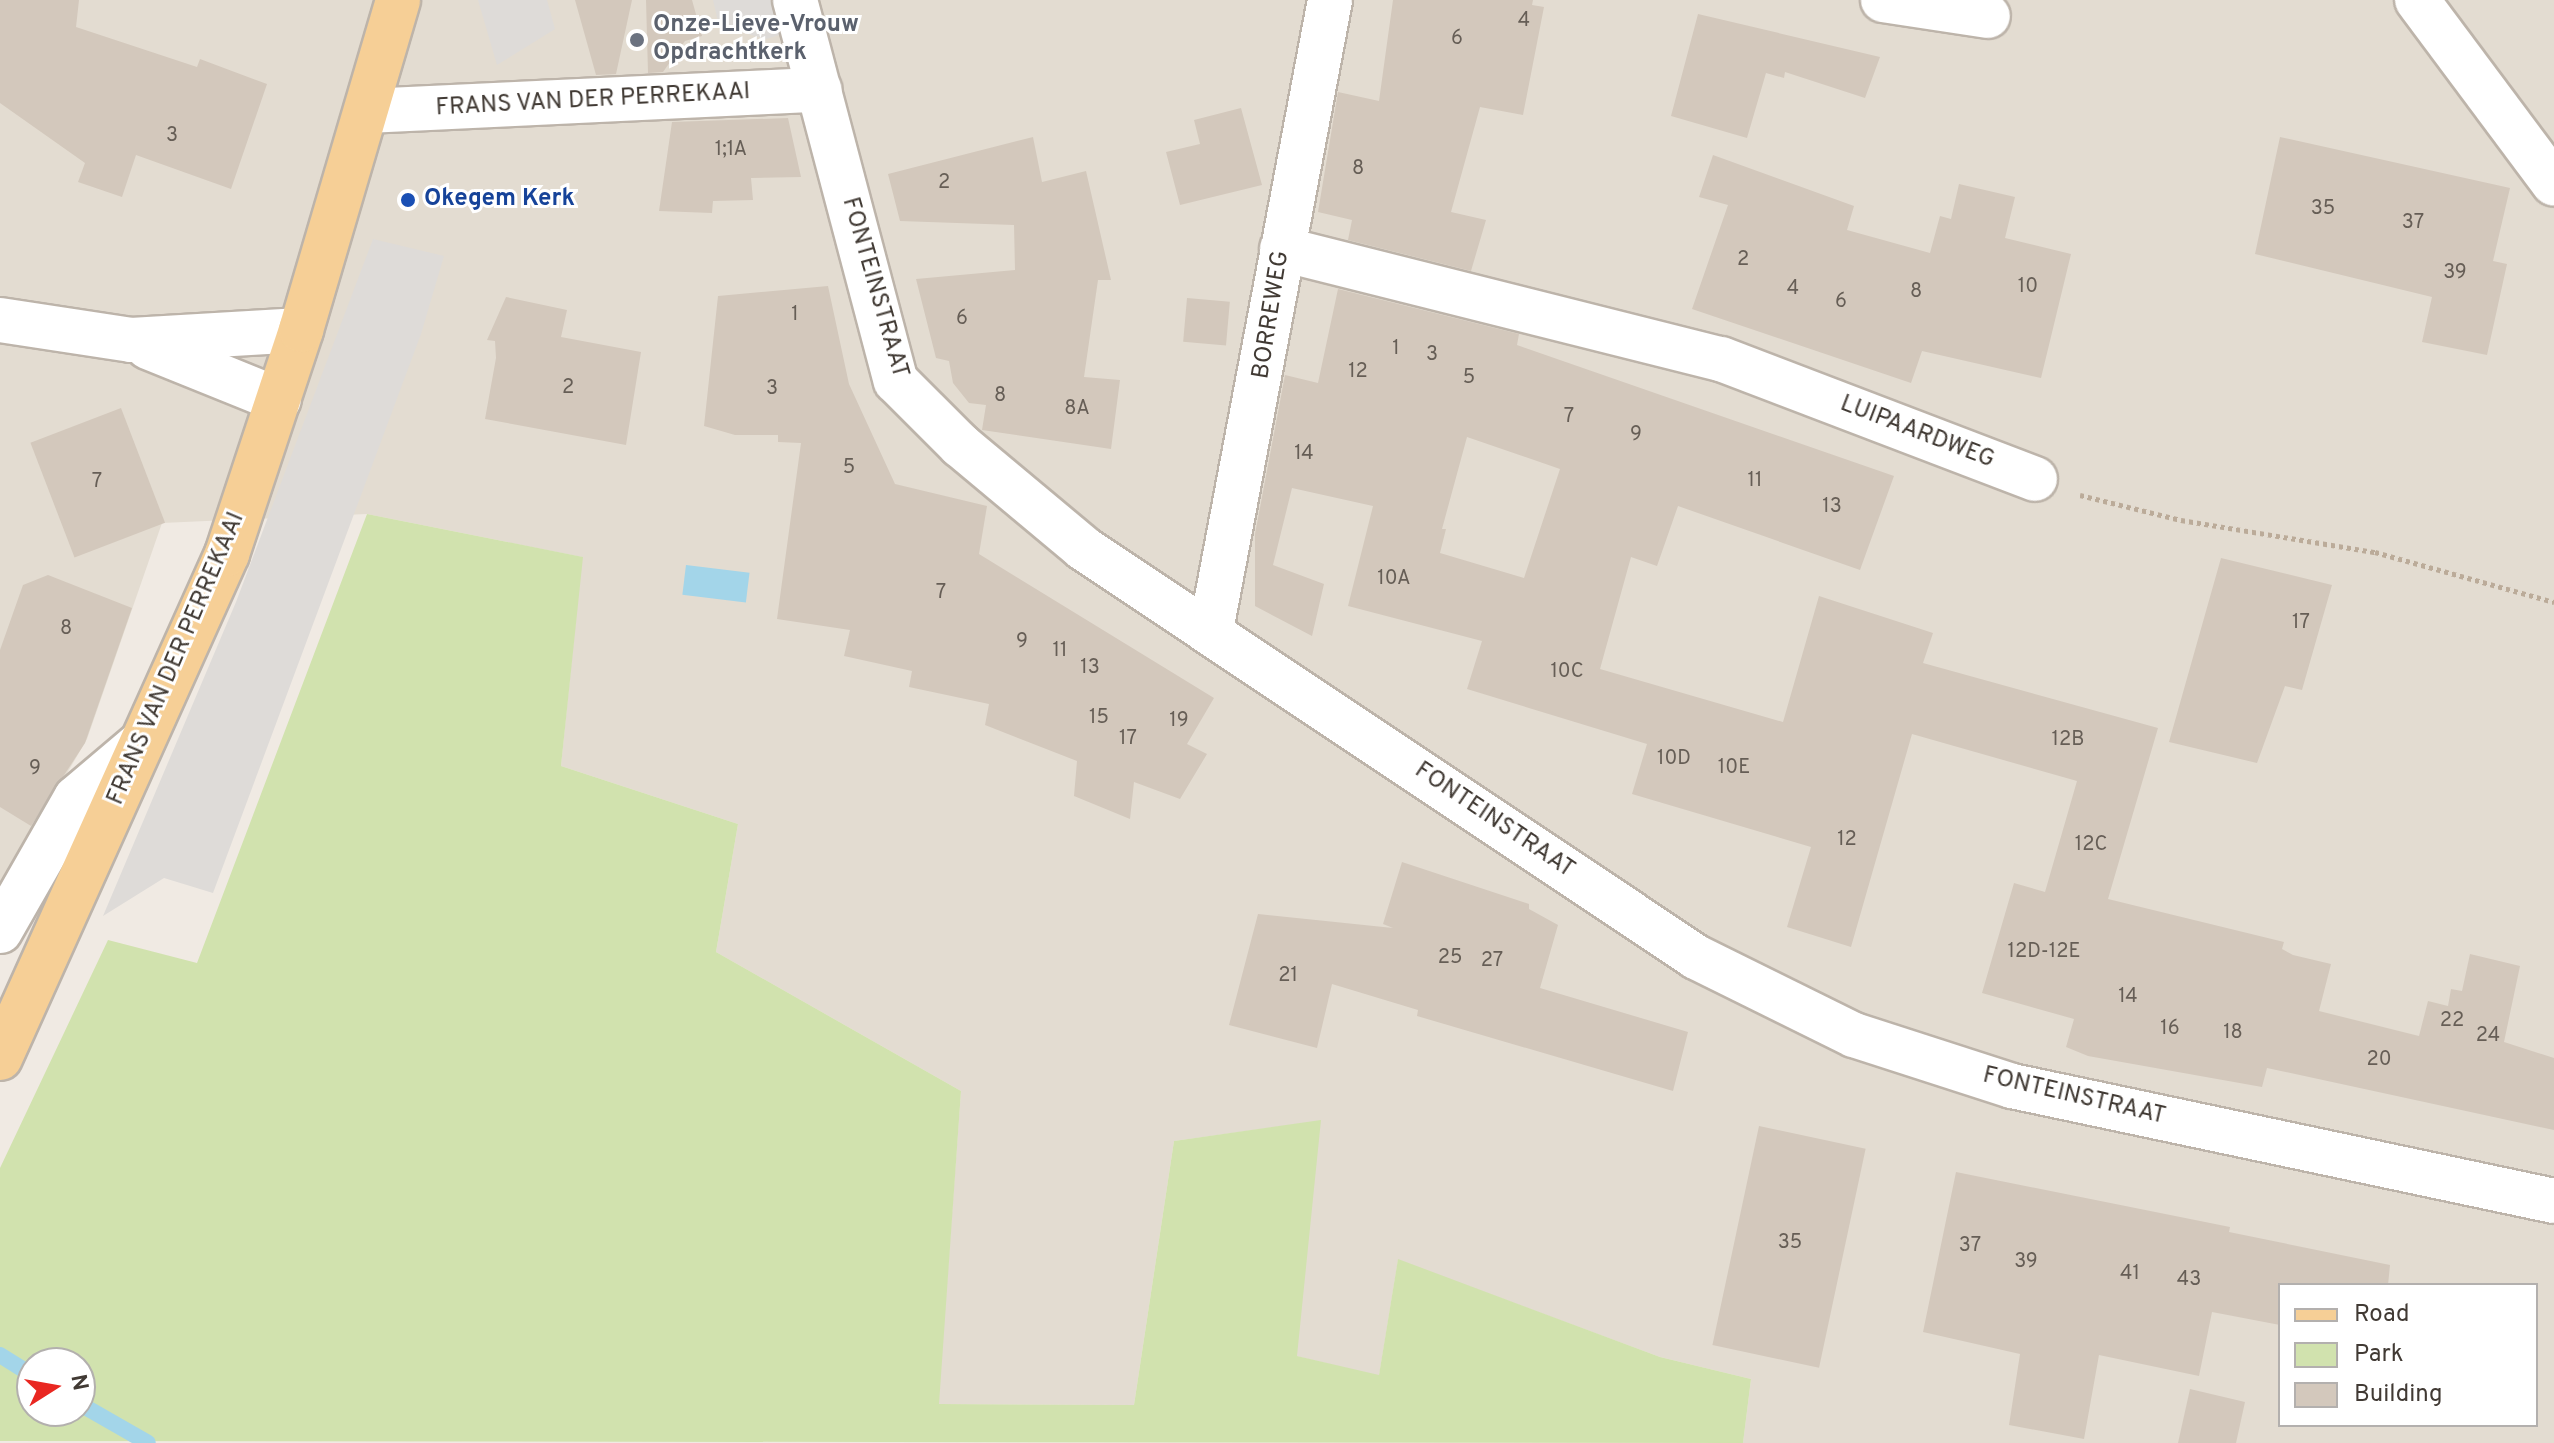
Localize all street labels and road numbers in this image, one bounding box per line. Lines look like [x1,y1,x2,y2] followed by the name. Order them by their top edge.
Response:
[434,78,752,124] street label: FRANS VAN DER PERREKAAI
[834,194,914,382] street label: FONTEINSTRAAT
[1248,249,1296,381] street label: BORREWEG
[1836,390,1998,476] street label: LUIPAARDWEG
[102,508,252,810] street label: FRANS VAN DER PERREKAAI
[1409,757,1579,885] street label: FONTEINSTRAAT
[1980,1062,2168,1132] street label: FONTEINSTRAAT

